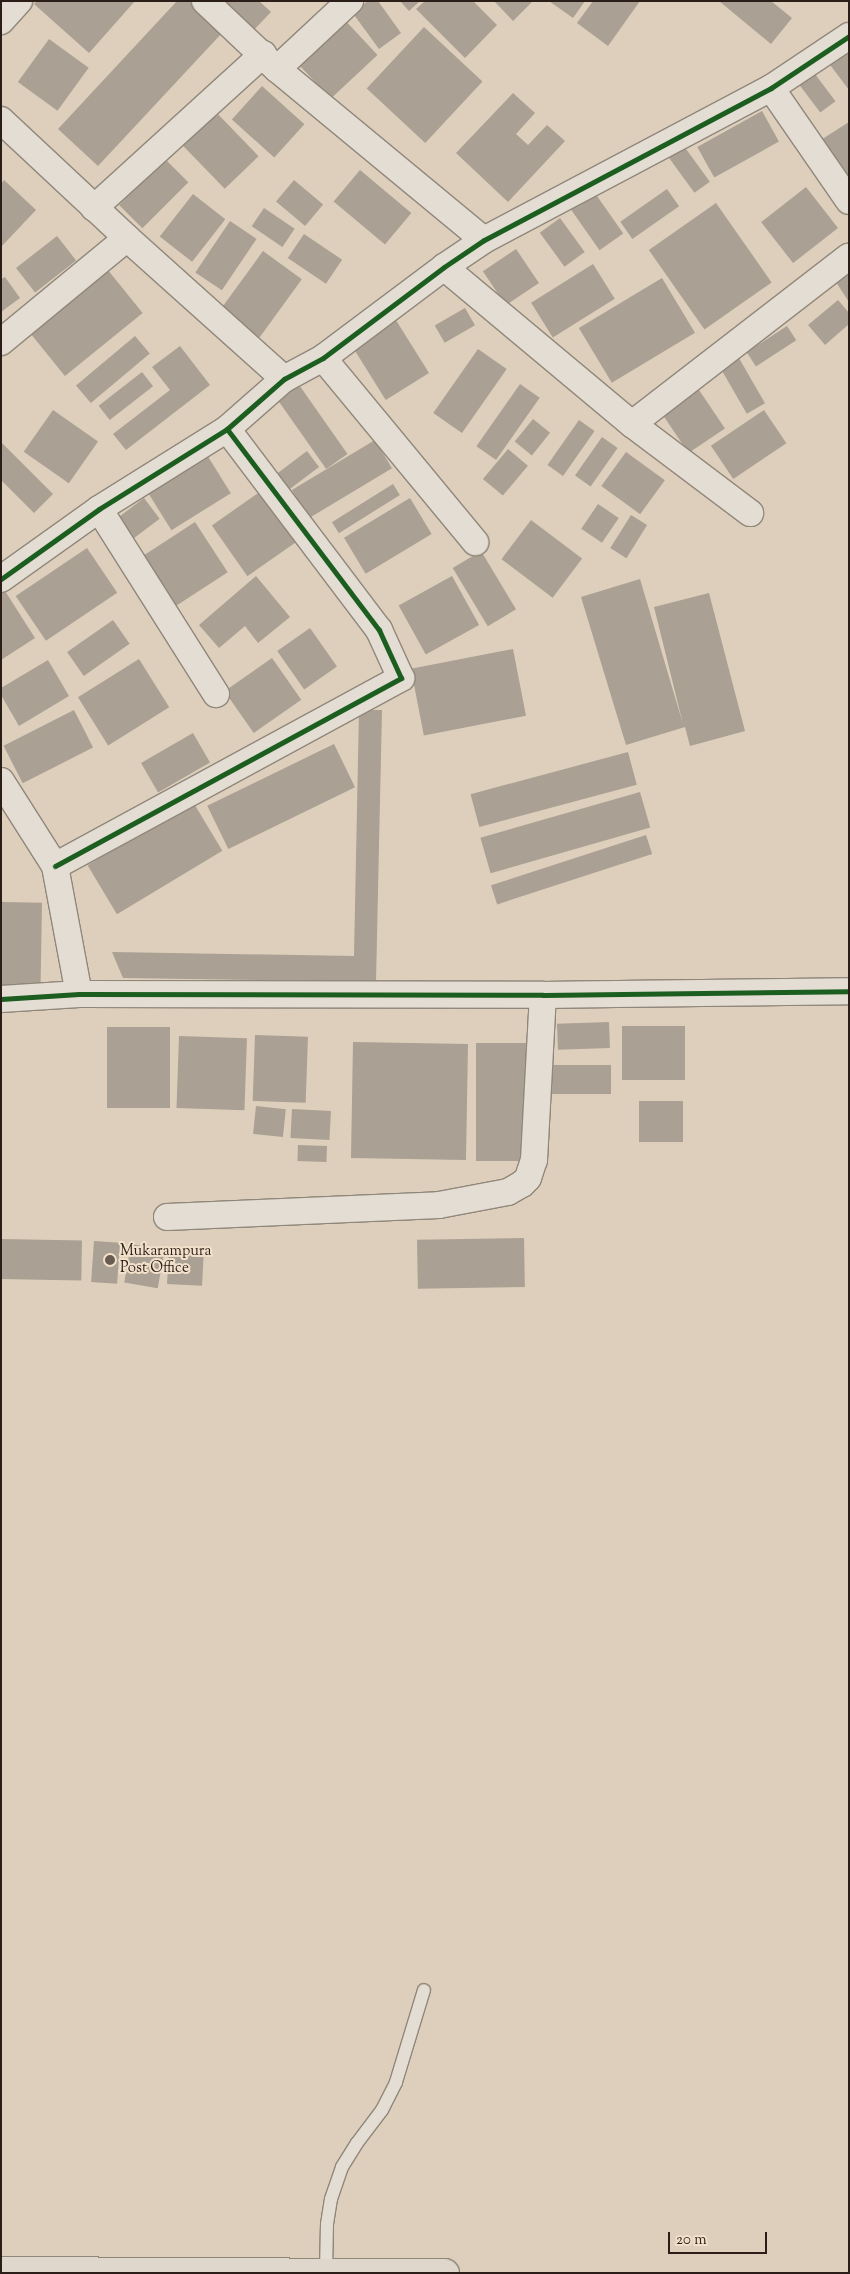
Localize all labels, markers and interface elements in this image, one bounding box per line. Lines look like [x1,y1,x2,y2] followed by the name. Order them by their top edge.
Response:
[120,1242,211,1277] place label: Mukarampura Post Office
[104,1254,116,1266] marker: Mukarampura Post Office
[670,2222,769,2254] scale bar
[676,2230,707,2251] text: 20 m

